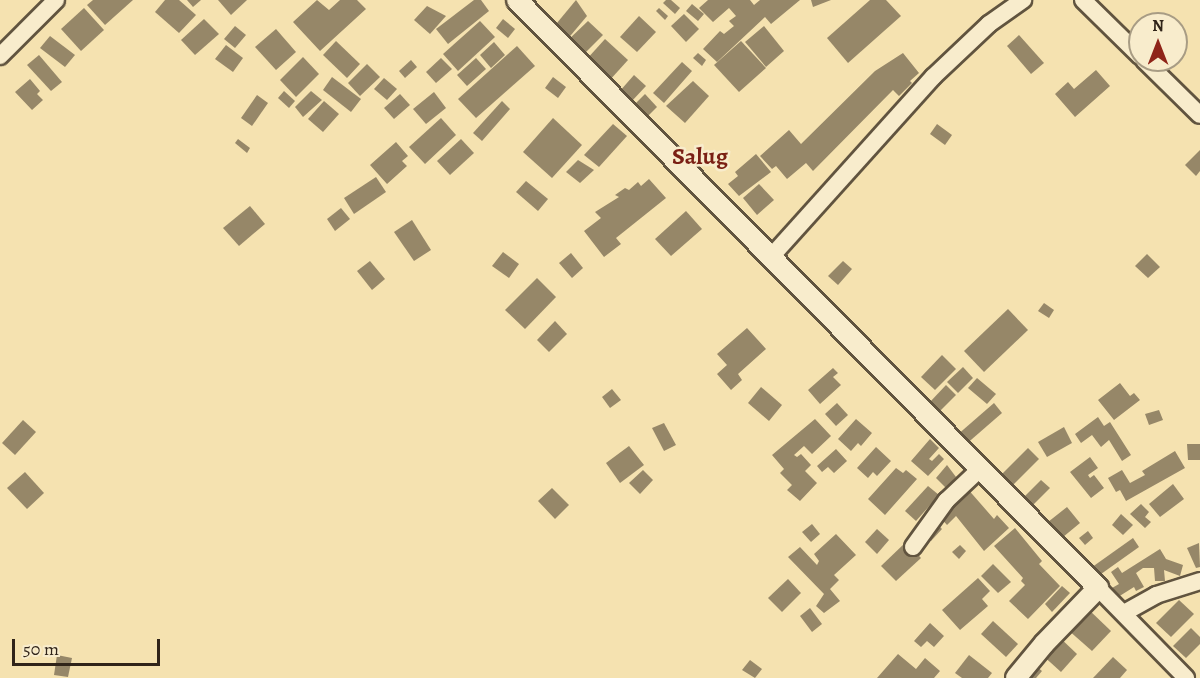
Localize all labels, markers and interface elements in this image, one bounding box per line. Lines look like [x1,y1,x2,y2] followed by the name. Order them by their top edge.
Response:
[1128,12,1188,72] north arrow
[1152,15,1164,37] text: N
[672,143,728,171] district label: Salug
[15,627,164,665] scale bar
[23,637,59,661] text: 50 m

